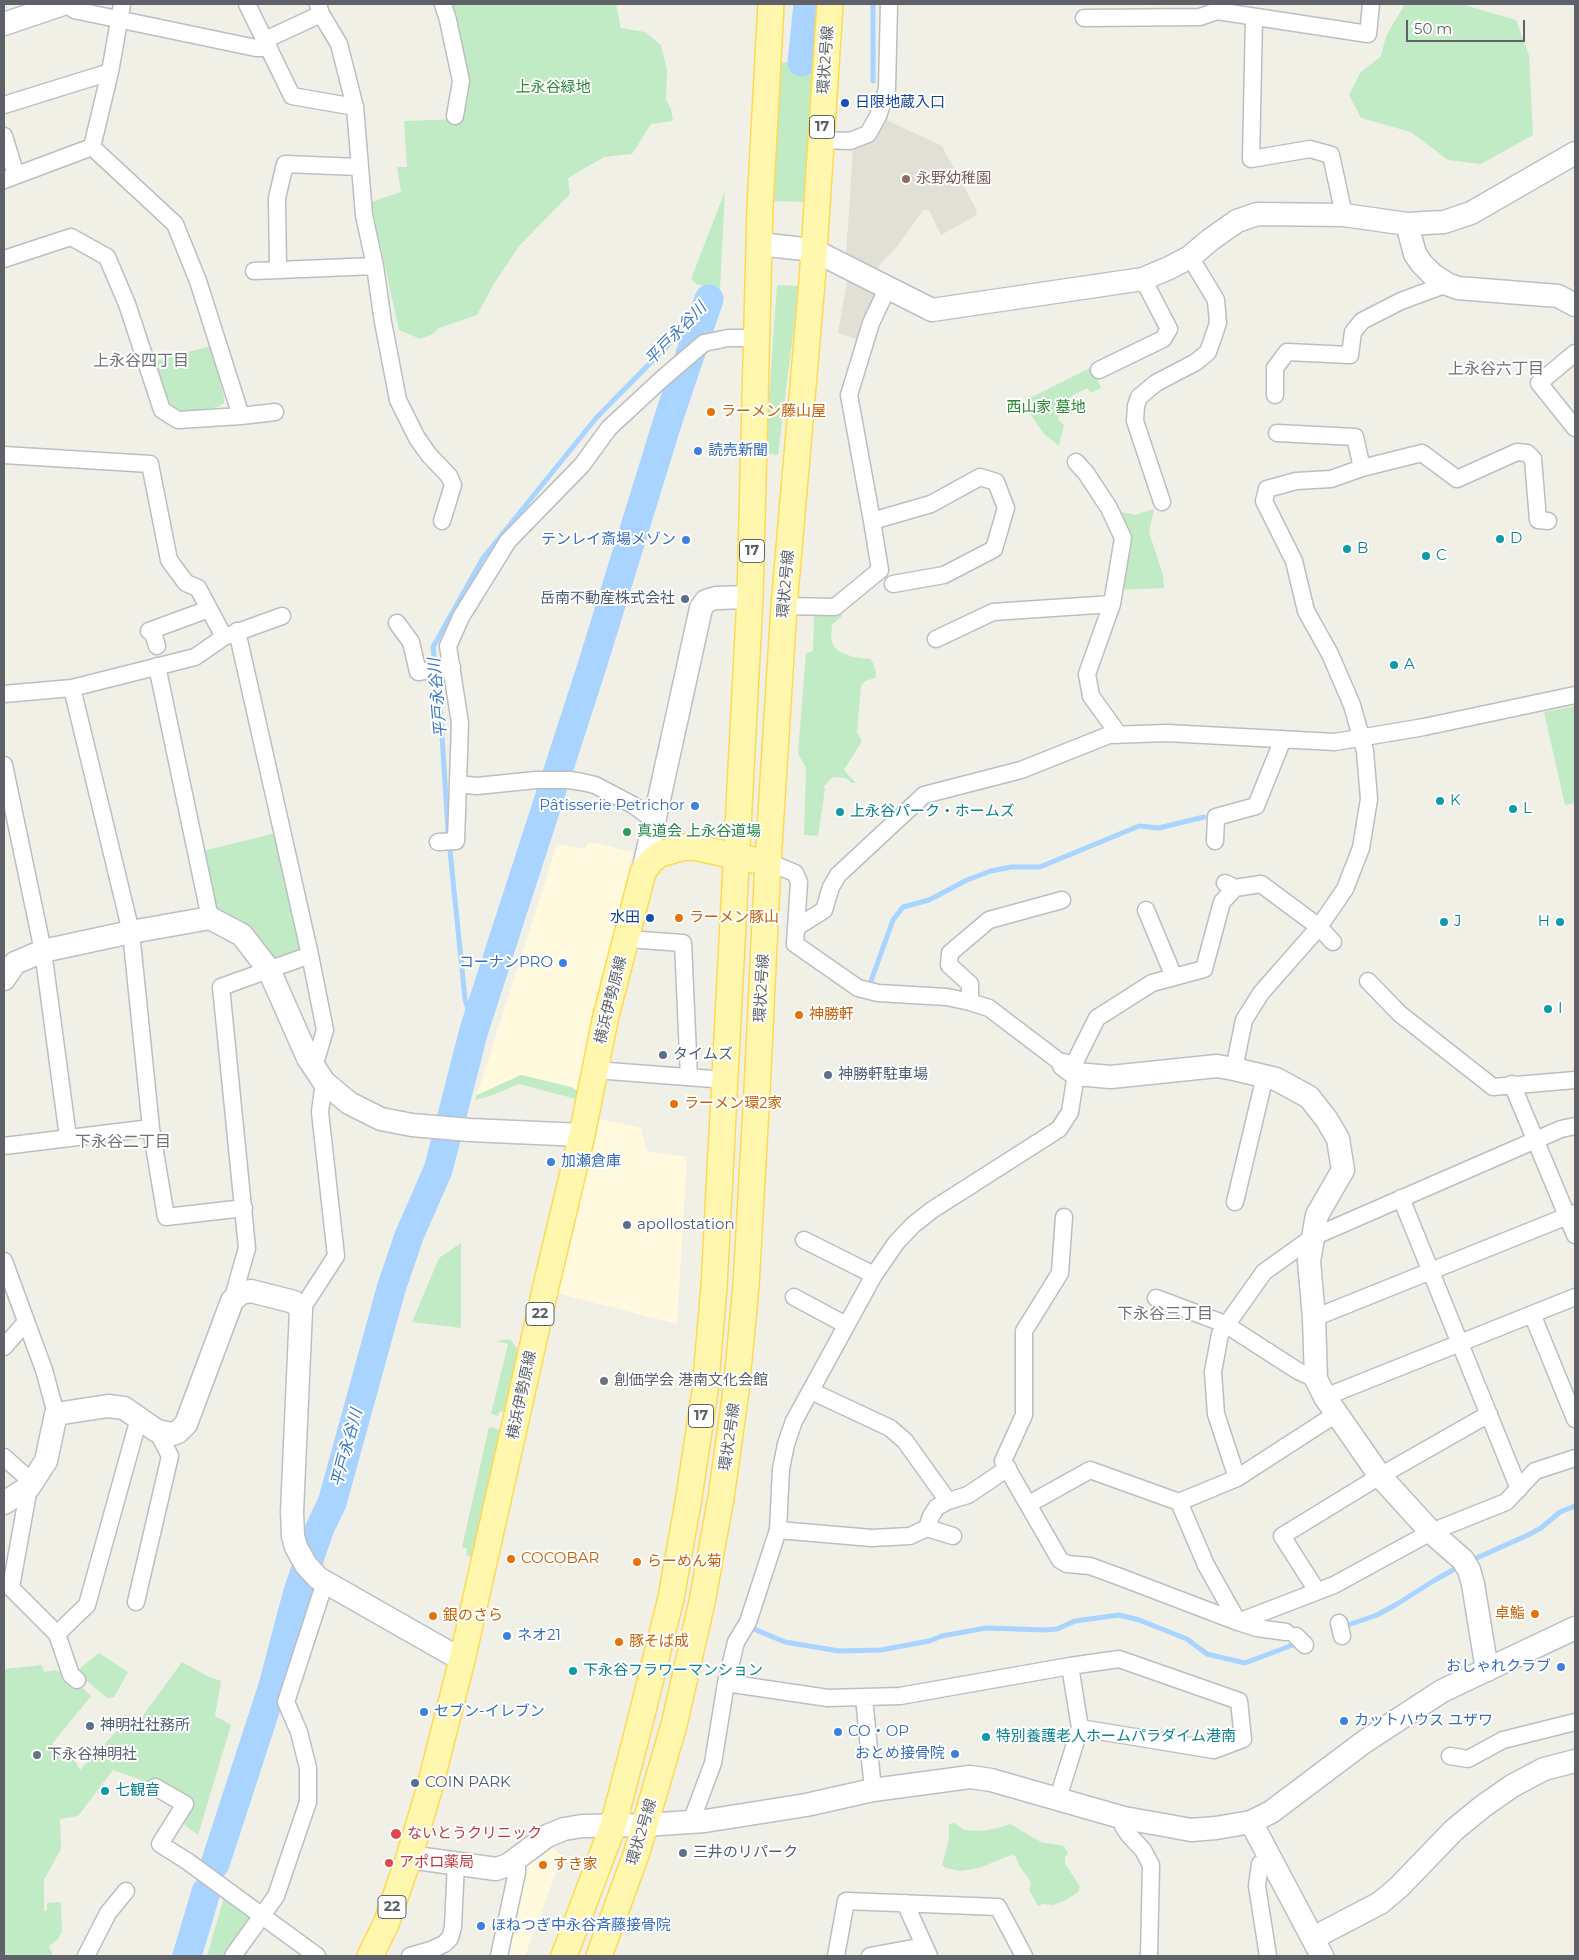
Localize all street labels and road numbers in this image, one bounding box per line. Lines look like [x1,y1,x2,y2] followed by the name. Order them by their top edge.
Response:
[815,25,837,95] street label: 環状2号線
[810,115,834,138] road number: 17
[740,540,764,562] road number: 17
[774,549,798,619] street label: 環状2号線
[751,953,773,1023] street label: 環状2号線
[591,954,631,1046] street label: 横浜伊勢原線
[526,1302,554,1326] road number: 22
[504,1349,540,1441] street label: 横浜伊勢原線
[716,1402,744,1472] street label: 環状2号線
[688,1404,714,1428] road number: 17
[623,1797,661,1867] street label: 環状2号線
[378,1895,406,1918] road number: 22

